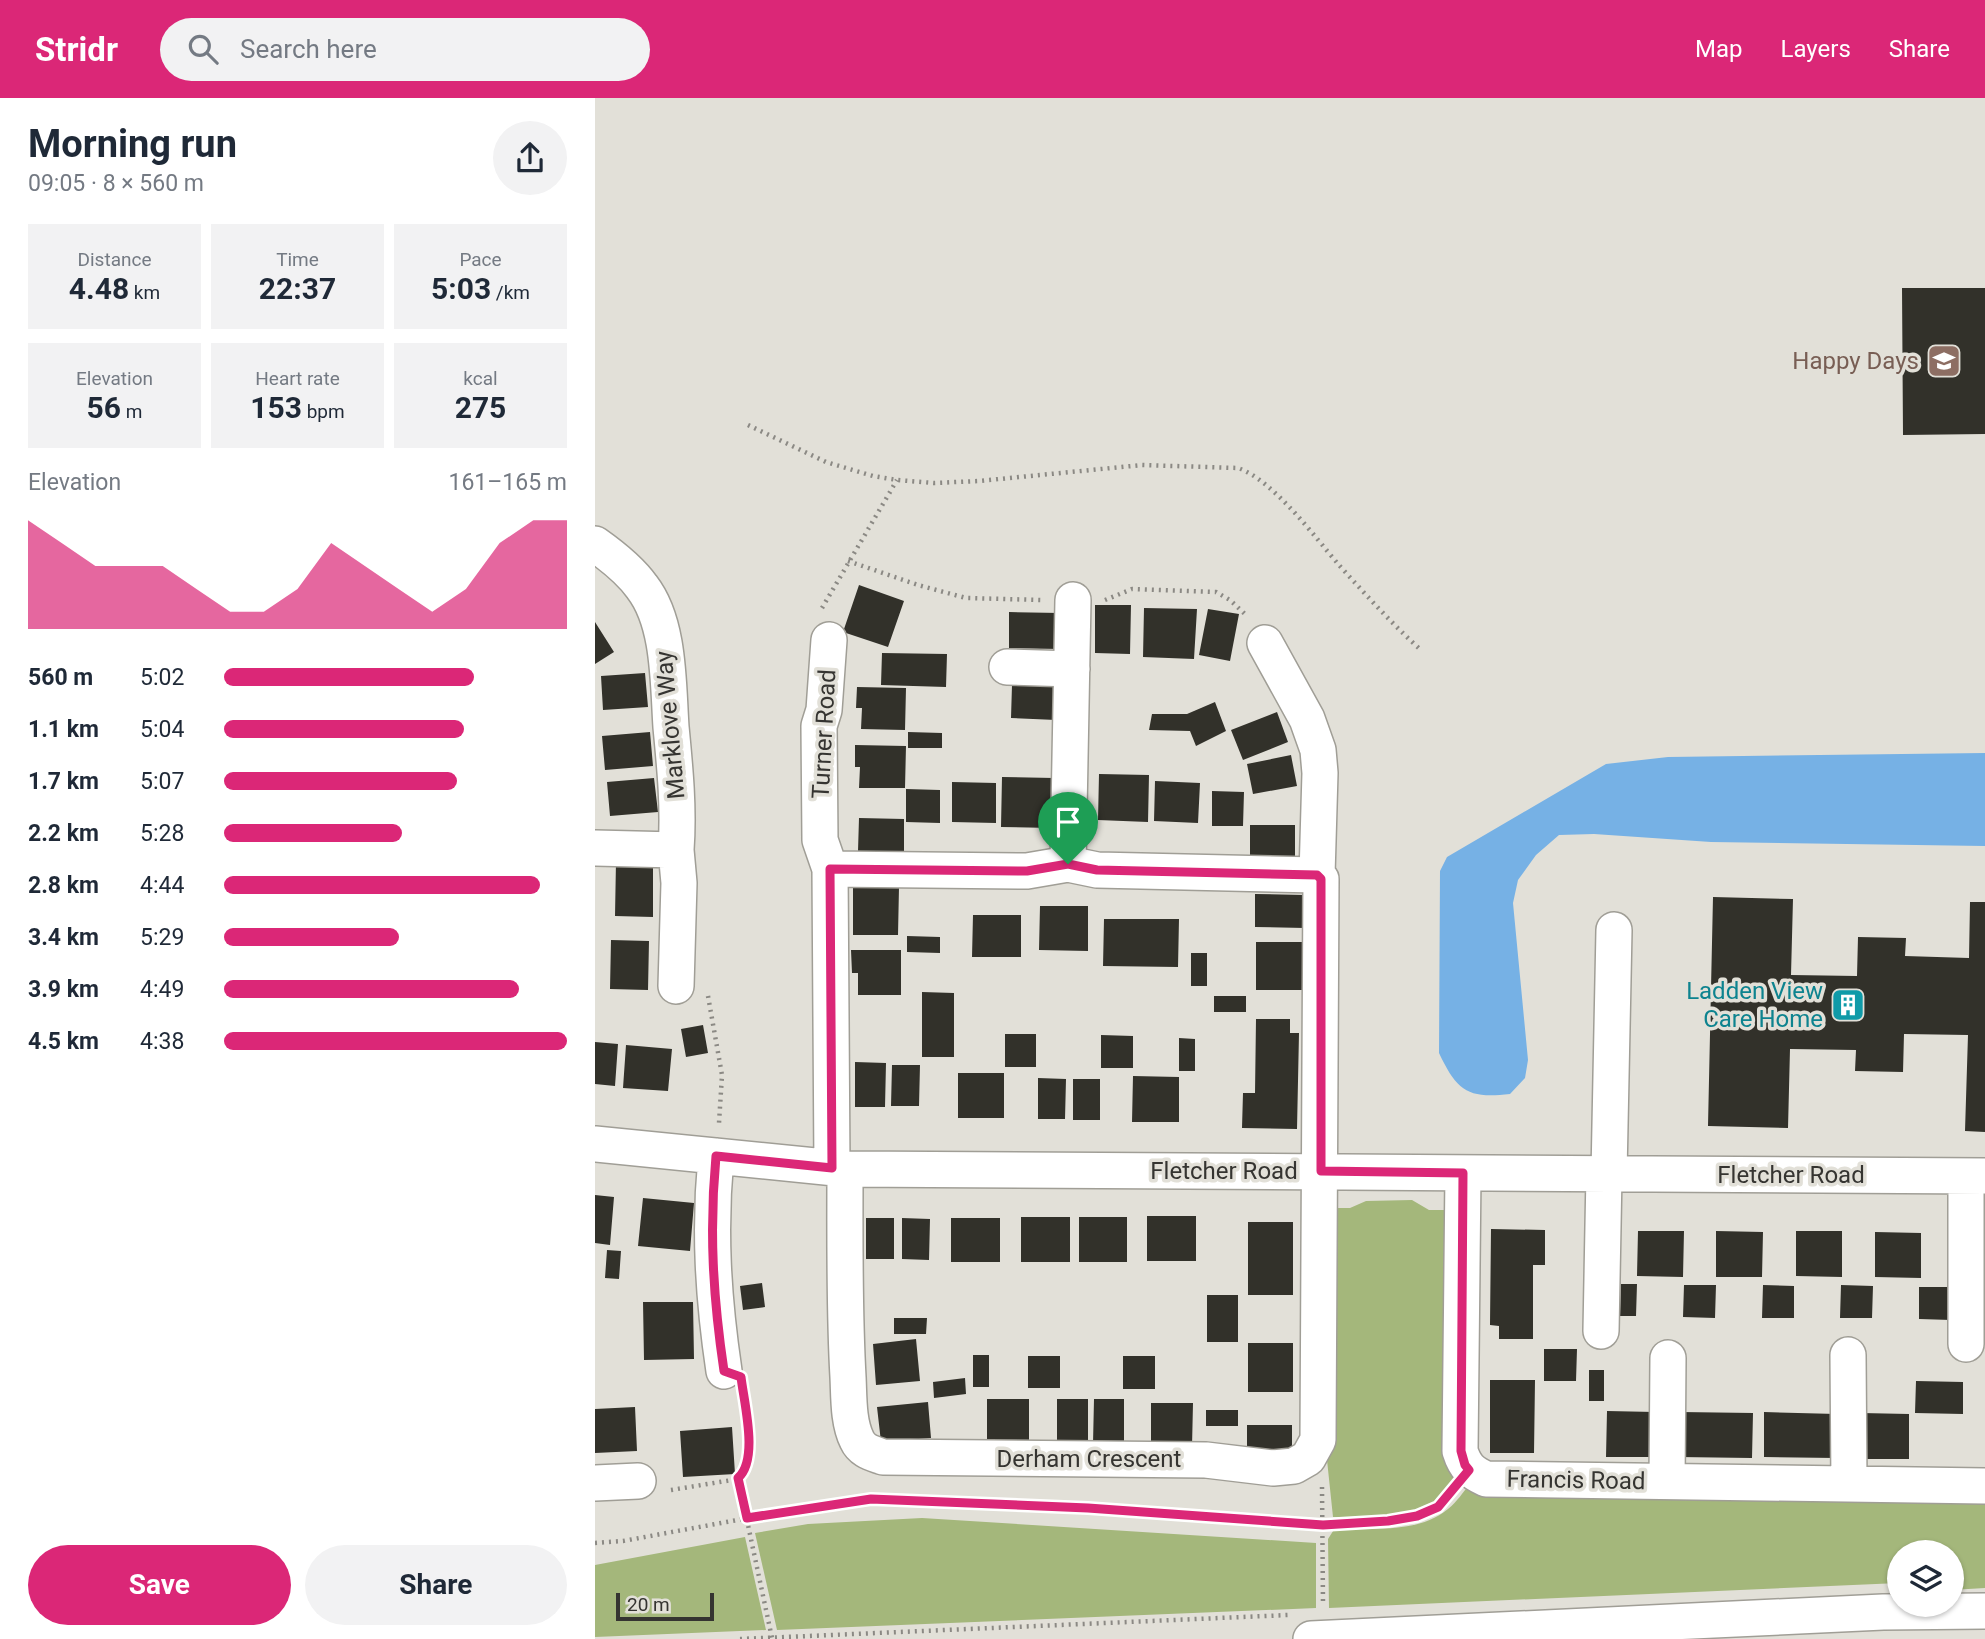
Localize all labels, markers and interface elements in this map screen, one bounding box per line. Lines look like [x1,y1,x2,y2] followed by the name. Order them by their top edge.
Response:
[160,18,650,81] search box
[35,30,118,69] text: Stridr
[184,30,222,68] icon: search
[240,34,377,64] text: Search here
[1695,35,1743,63] text: Map
[1781,35,1851,63] text: Layers
[1889,35,1950,63] text: Share
[493,121,567,195] button: share
[28,122,237,166] text: Morning run
[28,170,204,197] text: 09:05 · 8 × 560 m
[78,248,151,271] text: Distance
[276,248,319,271] text: Time
[459,248,502,271] text: Pace
[69,271,129,306] text: 4.48
[259,271,336,306] text: 22:37
[431,271,491,306] text: 5:03
[129,281,160,304] text: km
[491,281,530,304] text: /km
[1925,342,1963,380] school or university icon: Happy Days
[1792,347,1919,375] place label: Happy Days
[76,367,153,390] text: Elevation
[255,367,340,390] text: Heart rate
[463,367,498,390] text: kcal
[87,390,121,425] text: 56
[250,390,302,425] text: 153
[455,390,506,425] text: 275
[121,400,142,423] text: m
[302,400,345,423] text: bpm
[28,469,121,496] text: Elevation
[448,469,567,496] text: 161–165 m
[650,649,690,800] street label: Marklove Way
[28,664,93,691] text: 560 m
[140,664,184,691] text: 5:02
[807,669,841,799] street label: Turner Road
[28,716,99,743] text: 1.1 km
[140,716,184,743] text: 5:04
[28,768,99,795] text: 1.7 km
[140,768,184,795] text: 5:07
[1038,792,1098,864] pin
[1049,803,1087,841] icon: arrive
[28,820,99,847] text: 2.2 km
[140,820,184,847] text: 5:28
[28,872,99,899] text: 2.8 km
[140,872,184,899] text: 4:44
[28,924,99,951] text: 3.4 km
[140,924,184,951] text: 5:29
[28,976,99,1003] text: 3.9 km
[140,976,184,1003] text: 4:49
[1686,977,1823,1033] place label: Ladden View Care Home
[1829,986,1867,1024] building icon: Ladden View Care Home
[28,1028,99,1055] text: 4.5 km
[140,1028,184,1055] text: 4:38
[1150,1157,1298,1185] street label: Fletcher Road
[1717,1161,1865,1189] street label: Fletcher Road
[997,1445,1182,1473] street label: Derham Crescent
[1506,1465,1646,1495] street label: Francis Road
[1887,1540,1964,1617] map controls
[1887,1540,1964,1617] button: layers
[28,1545,291,1625] button: Save
[305,1545,567,1625] button: Share
[616,1590,714,1622] scale bar
[627,1593,670,1616] text: 20 m

